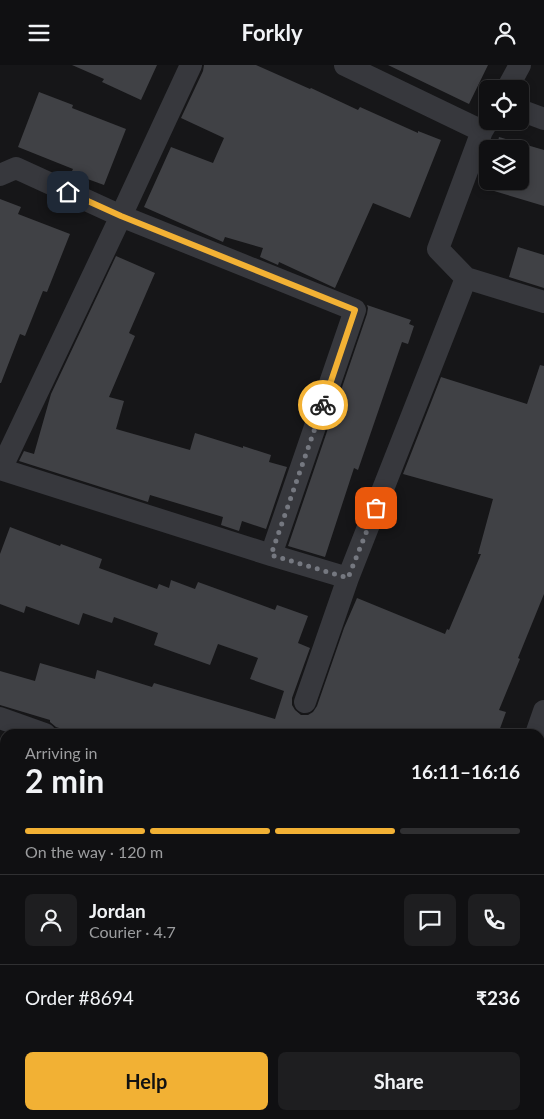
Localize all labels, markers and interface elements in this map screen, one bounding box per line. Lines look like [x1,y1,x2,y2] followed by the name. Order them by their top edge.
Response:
[25,19,53,47] icon: menu
[241,19,303,46] text: Forkly
[491,19,519,47] icon: person
[479,80,529,190] map controls
[479,80,529,130] button: locate
[479,140,529,190] button: layers
[47,171,89,213] pin
[54,178,82,206] icon: home
[298,380,348,430] courier
[309,391,337,419] icon: bike
[355,487,397,529] pin
[362,494,390,522] icon: bag
[25,743,98,762] text: Arriving in
[411,760,520,783] text: 16:11–16:16
[25,761,104,800] text: 2 min
[25,842,163,861] text: On the way · 120 m
[25,894,77,946] button: person
[404,894,456,946] button: chat
[468,894,520,946] button: phone
[89,899,146,922] text: Jordan
[89,922,176,941] text: Courier · 4.7
[25,986,134,1009] text: Order #8694
[476,986,520,1009] text: ₹236
[25,1052,268,1110] button: Help
[278,1052,520,1110] button: Share

